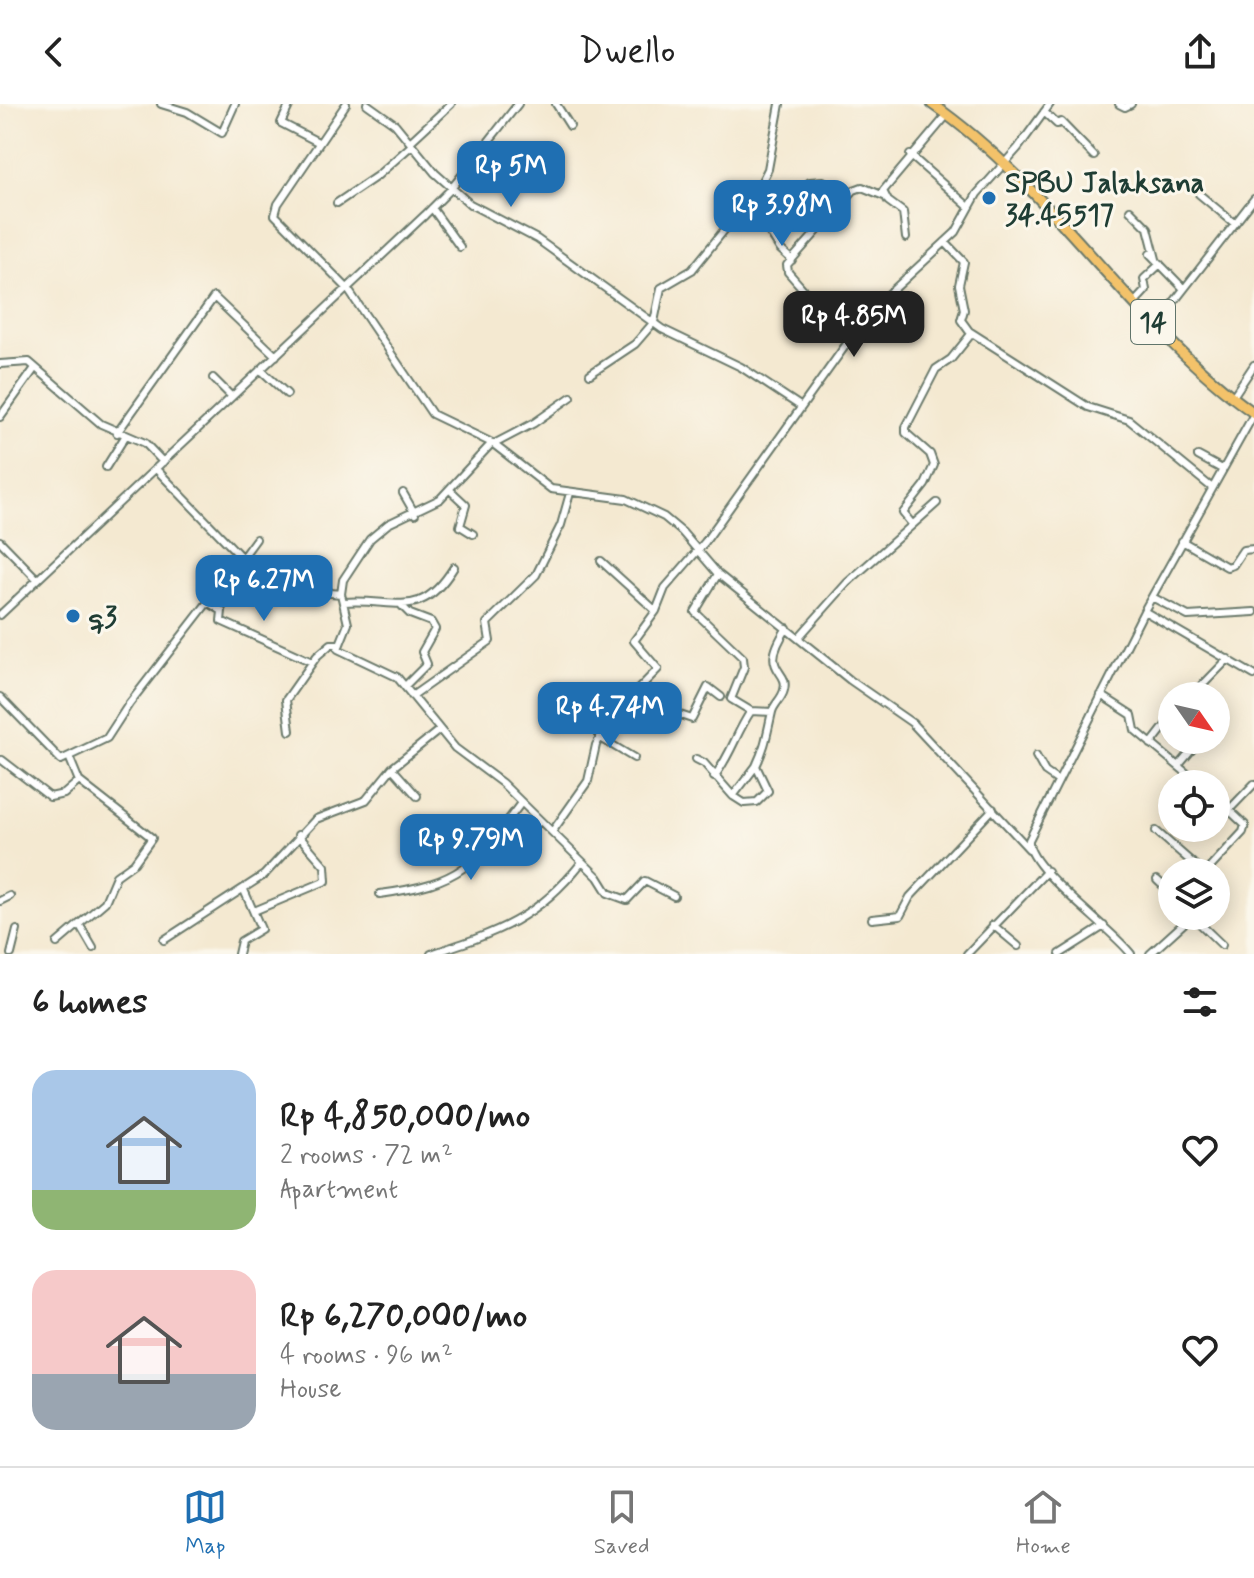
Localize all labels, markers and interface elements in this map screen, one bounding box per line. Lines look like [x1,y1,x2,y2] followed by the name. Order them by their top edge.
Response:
[579,29,675,76] text: Dwello
[32,30,76,74] icon: back
[1178,30,1222,74] icon: share
[455,141,567,209] pin: Rp 5M
[475,150,547,184] text: Rp 5M
[1005,166,1204,235] place label: SPBU Jalaksana 34.45517
[699,180,865,248] pin: Rp 3.98M
[732,189,832,223] text: Rp 3.98M
[980,189,998,207] marker: SPBU Jalaksana 34.45517
[771,291,937,359] pin: Rp 4.85M
[801,300,907,334] text: Rp 4.85M
[1131,300,1175,344] road number: 14
[181,555,347,623] pin: Rp 6.27M
[214,564,314,598] text: Rp 6.27M
[88,600,117,637] place label: q3
[64,607,82,625] marker: q3
[527,682,693,750] pin: Rp 4.74M
[1158,682,1230,754] north arrow
[1158,682,1230,930] map controls
[556,691,664,725] text: Rp 4.74M
[1158,770,1230,842] button: locate
[388,814,554,882] pin: Rp 9.79M
[418,823,524,857] text: Rp 9.79M
[1158,858,1230,930] button: layers
[32,980,147,1025] text: 6 homes
[1178,980,1222,1024] icon: filters
[280,1094,530,1139] text: Rp 4,850,000/mo
[96,1102,192,1198] icon: home
[1178,1128,1222,1172] icon: heart
[280,1139,453,1173] text: 2 rooms · 72 m²
[280,1173,398,1207] text: Apartment
[280,1294,527,1339] text: Rp 6,270,000/mo
[96,1302,192,1398] icon: home
[1178,1328,1222,1372] icon: heart
[280,1339,453,1373] text: 4 rooms · 96 m²
[280,1373,341,1407] text: House
[183,1485,227,1561] tab: Map
[594,1485,649,1561] tab: Saved
[1016,1485,1071,1561] tab: Home

